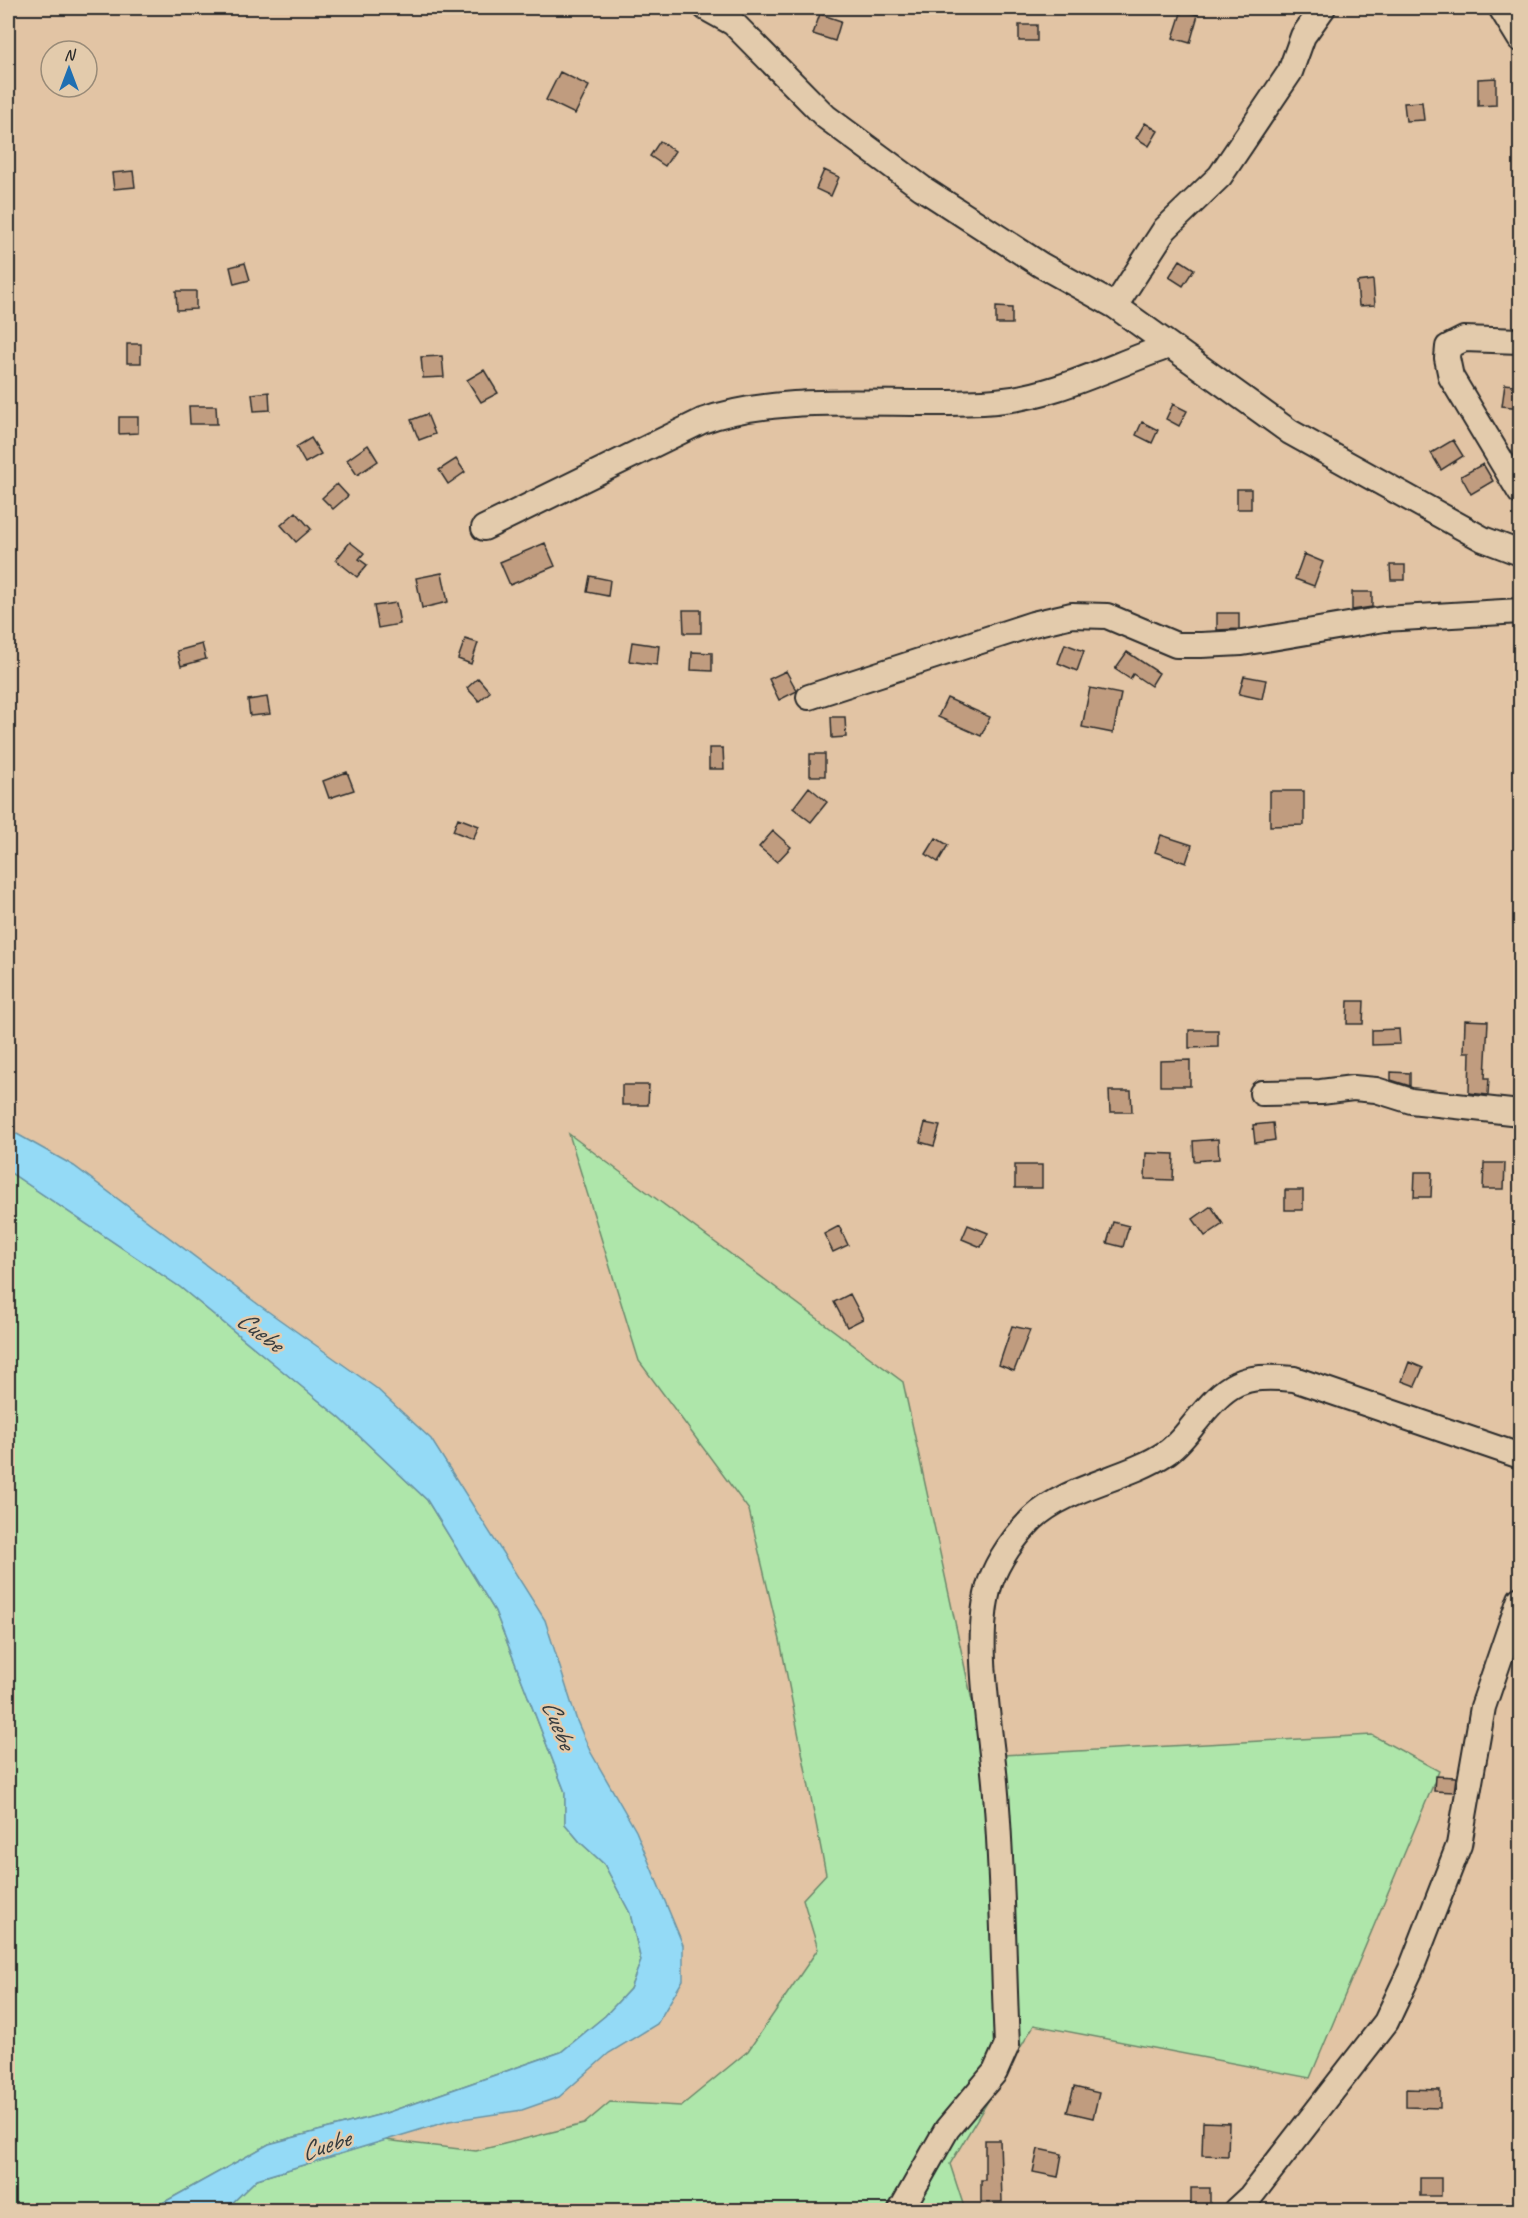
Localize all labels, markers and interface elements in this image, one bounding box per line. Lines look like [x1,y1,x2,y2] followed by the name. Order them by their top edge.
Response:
[39,39,99,99] north arrow
[64,45,77,65] text: N
[230,1303,293,1361] water label: Cuebe
[534,1695,585,1757] water label: Cuebe
[296,2121,357,2168] water label: Cuebe

